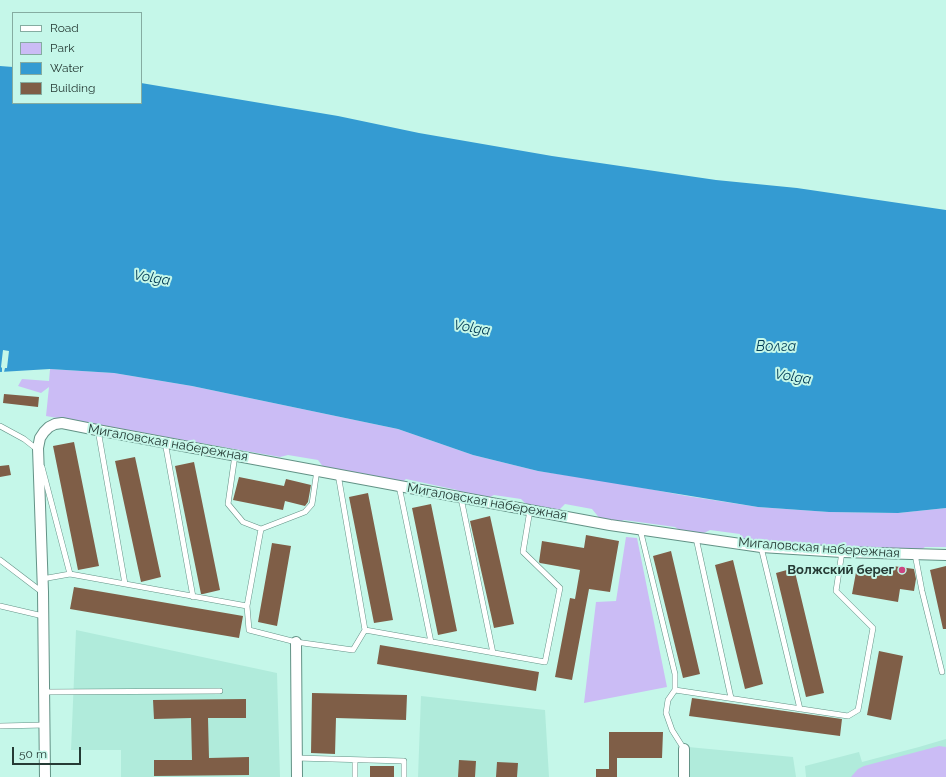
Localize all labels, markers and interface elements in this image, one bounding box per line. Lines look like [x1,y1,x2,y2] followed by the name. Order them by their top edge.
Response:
[12,12,142,104] legend
[50,21,79,35] text: Road
[50,41,75,55] text: Park
[50,61,84,75] text: Water
[50,81,96,95] text: Building
[133,267,171,289] water label: Volga
[453,317,491,339] water label: Volga
[756,339,796,355] water label: Волга
[774,366,812,388] water label: Volga
[87,421,249,465] street label: Мигаловская набережная
[406,480,568,524] street label: Мигаловская набережная
[738,535,900,561] street label: Мигаловская набережная
[787,562,894,578] place label: Волжский берег
[897,565,907,575] marker: Волжский берег
[14,739,83,765] scale bar
[19,747,47,761] text: 50 m

